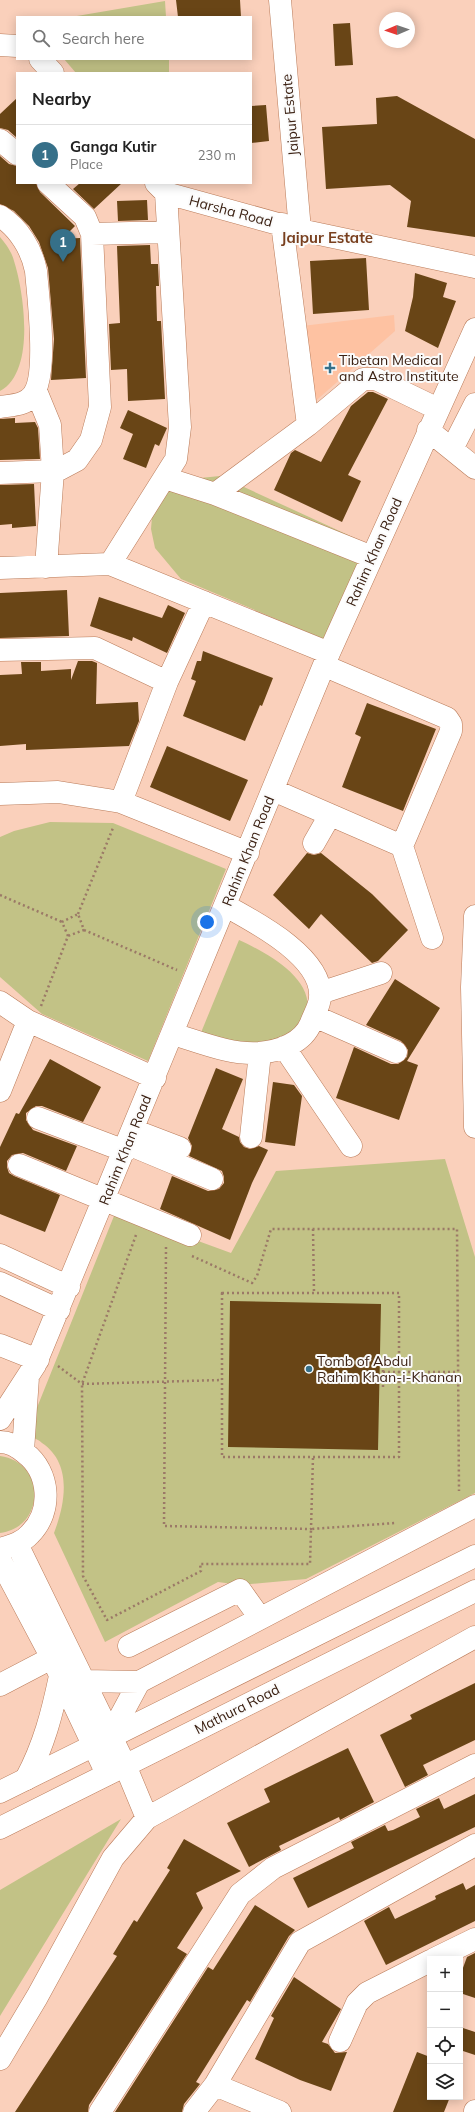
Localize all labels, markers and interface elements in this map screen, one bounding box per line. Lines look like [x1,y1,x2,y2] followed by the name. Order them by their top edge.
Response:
[379,12,415,48] north arrow
[16,16,252,60] search box
[30,27,52,49] icon: search
[62,29,144,48] text: Search here
[277,73,303,157] street label: Jaipur Estate
[32,88,91,109] text: Nearby
[70,137,156,156] text: Ganga Kutir
[41,147,49,163] text: 1
[198,147,236,163] text: 230 m
[70,156,103,172] text: Place
[187,191,275,231] street label: Harsha Road
[281,228,373,247] district label: Jaipur Estate
[50,229,76,262] pin: 1
[339,351,459,385] place label: Tibetan Medical and Astro Institute
[324,362,336,374] marker: Tibetan Medical and Astro Institute
[342,495,406,609] street label: Rahim Khan Road
[218,793,278,909] street label: Rahim Khan Road
[197,912,217,932] your location
[95,1092,155,1208] street label: Rahim Khan Road
[317,1352,462,1386] place label: Tomb of Abdul Rahim Khan-i-Khanan
[304,1364,314,1374] marker: Tomb of Abdul Rahim Khan-i-Khanan
[191,1680,283,1738] street label: Mathura Road
[427,1956,463,2100] map controls
[427,1956,463,1992] button: +
[427,1992,463,2028] button: −
[427,2028,463,2064] button: locate
[427,2064,463,2100] button: layers

